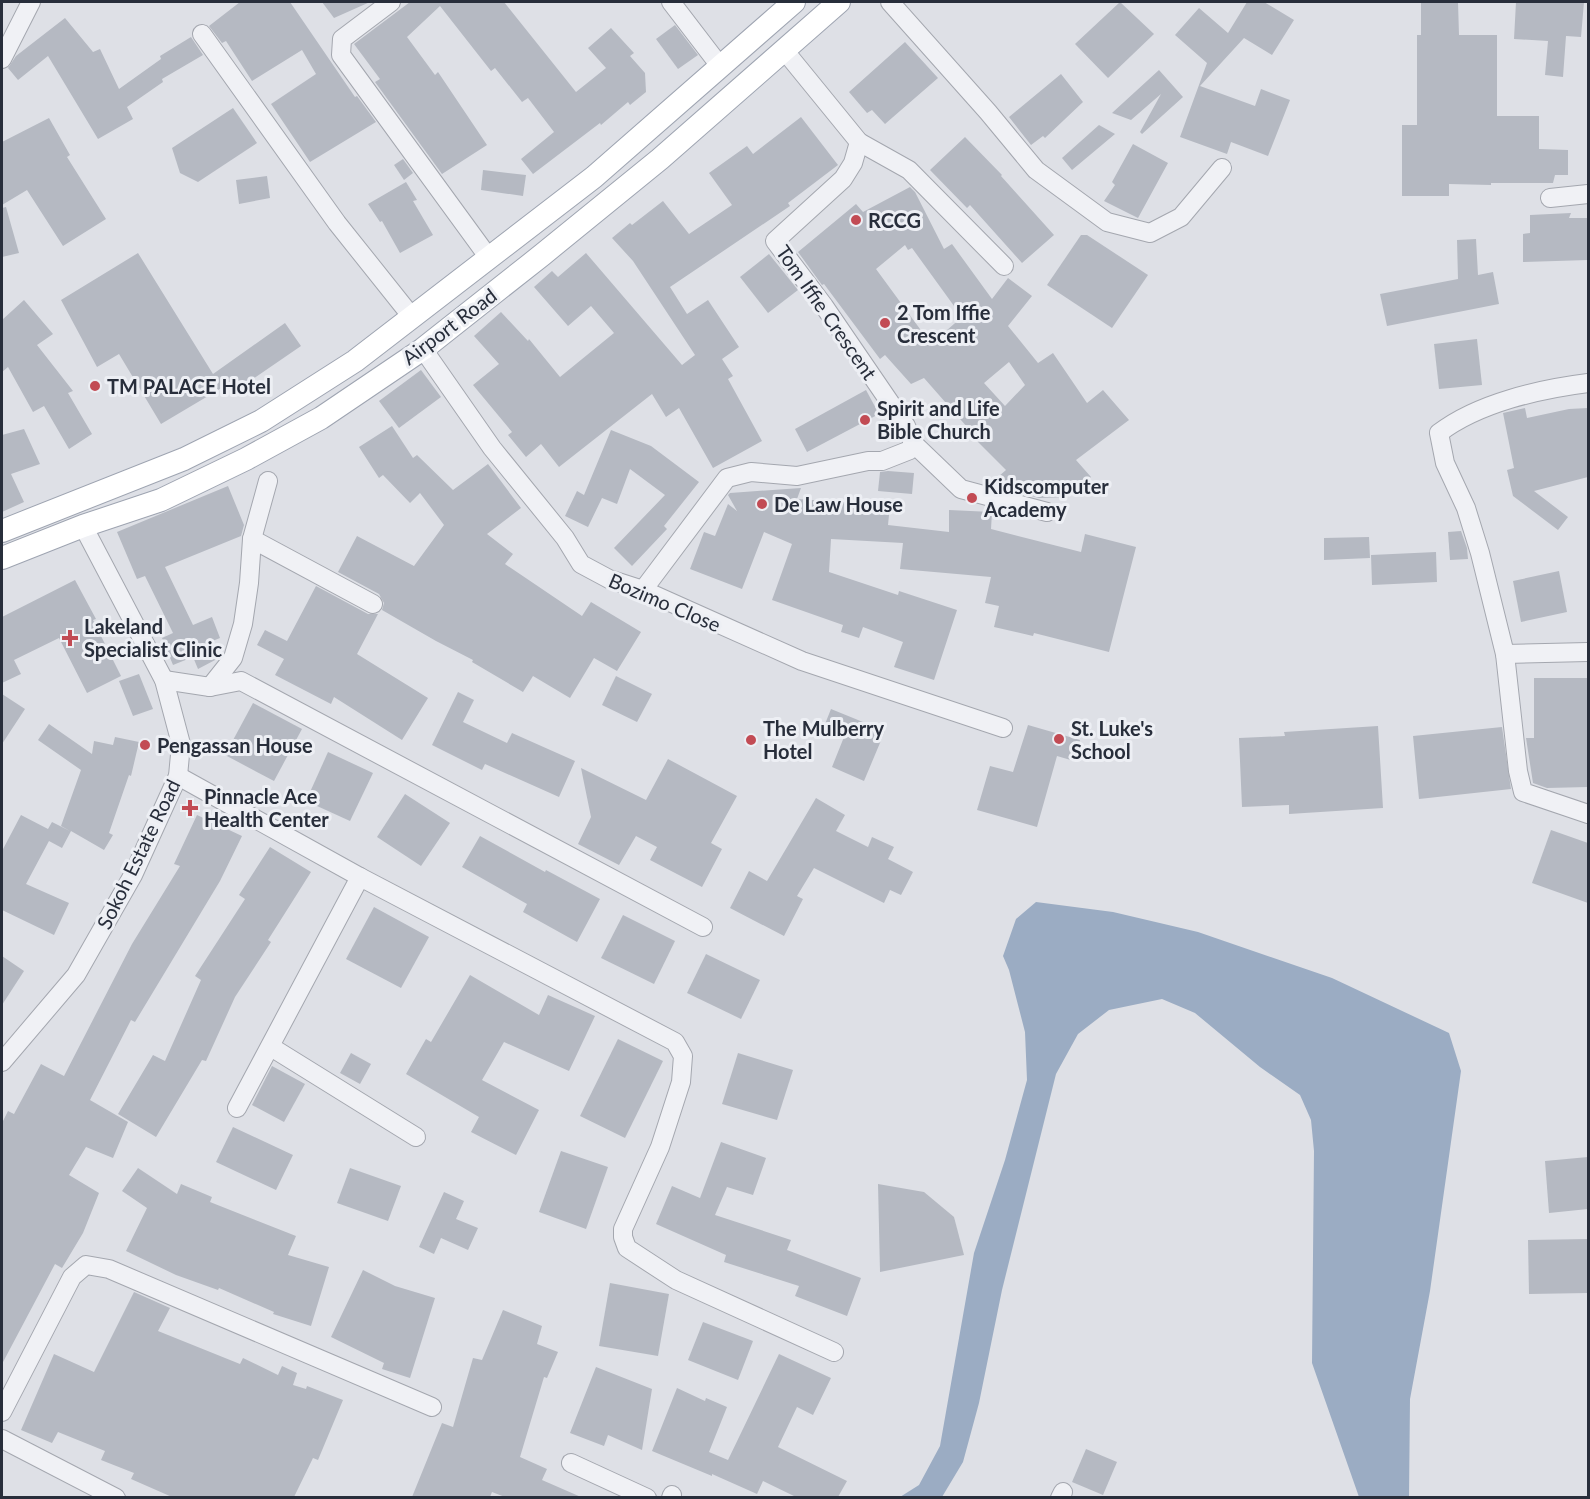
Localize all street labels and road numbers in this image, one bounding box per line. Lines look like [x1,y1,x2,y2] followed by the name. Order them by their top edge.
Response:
[772,240,882,384] street label: Tom Iffie Crescent
[397,283,501,369] street label: Airport Road
[605,568,725,636] street label: Bozimo Close
[91,775,185,933] street label: Sokoh Estate Road

